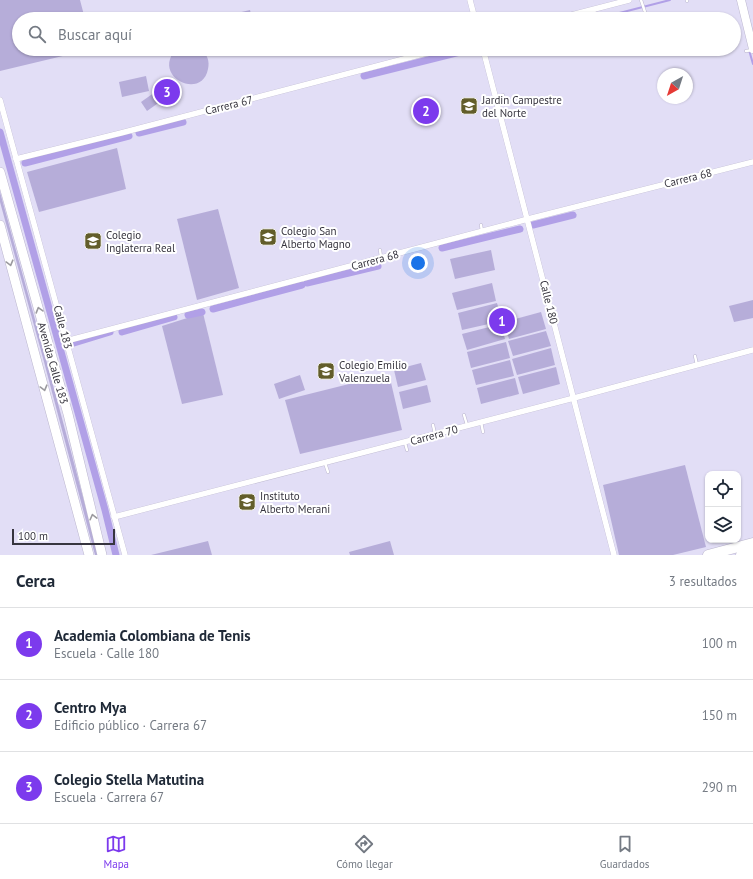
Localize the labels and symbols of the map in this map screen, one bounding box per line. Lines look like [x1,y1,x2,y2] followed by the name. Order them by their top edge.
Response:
[657,68,693,104] north arrow
[154,77,180,107] pin: 3
[204,92,254,118] street label: Carrera 67
[481,93,562,120] place label: Jardin Campestre del Norte
[413,96,439,126] pin: 2
[459,96,479,116] school or university icon: Jardin Campestre del Norte
[663,165,713,191] street label: Carrera 68
[281,224,351,251] place label: Colegio San Alberto Magno
[258,227,278,247] school or university icon: Colegio San Alberto Magno
[106,228,176,255] place label: Colegio Inglaterra Real
[83,231,103,251] school or university icon: Colegio Inglaterra Real
[350,247,400,273] street label: Carrera 68
[408,253,428,273] your location
[5,259,14,266] one-way arrow
[537,279,561,325] street label: Calle 180
[50,304,76,350] street label: Calle 183
[489,306,515,336] pin: 1
[35,307,43,313] one-way arrow
[35,320,71,406] street label: Avenida Calle 183
[338,358,407,385] place label: Colegio Emilio Valenzuela
[316,361,336,381] school or university icon: Colegio Emilio Valenzuela
[39,384,48,391] one-way arrow
[409,422,459,448] street label: Carrera 70
[260,489,330,516] place label: Instituto Alberto Merani
[237,492,257,512] school or university icon: Instituto Alberto Merani
[89,514,98,521] one-way arrow
[12,527,115,546] scale bar

